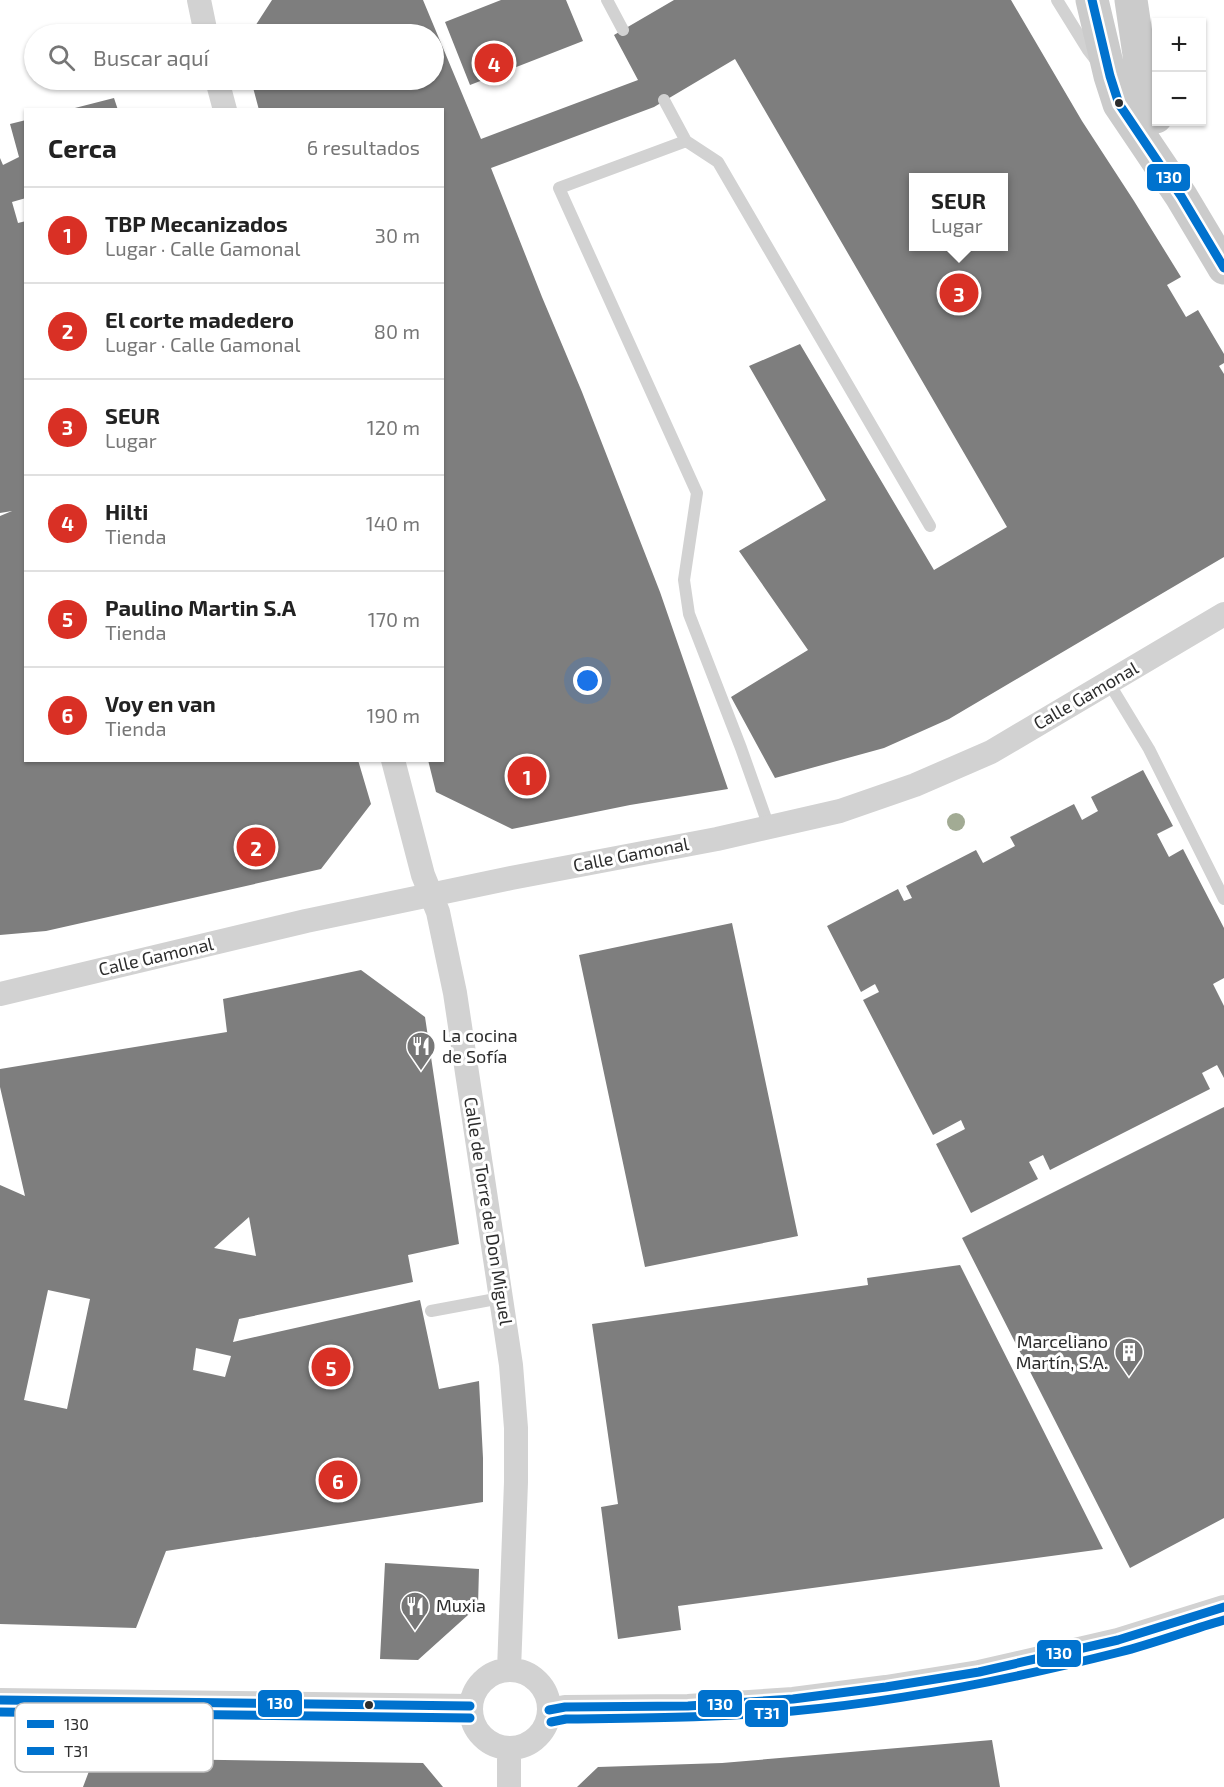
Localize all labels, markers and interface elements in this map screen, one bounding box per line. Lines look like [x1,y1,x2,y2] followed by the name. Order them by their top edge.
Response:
[1152,18,1206,126] map controls
[1152,18,1206,72] button: +
[24,24,444,90] search box
[474,40,514,86] pin: 4
[45,41,78,74] icon: search
[93,44,209,70] text: Buscar aquí
[1152,72,1206,126] button: −
[1113,97,1125,109] unlabelled marker
[48,132,117,163] text: Cerca
[307,135,420,159] text: 6 resultados
[1146,163,1191,192] line badge: 130
[1156,167,1182,186] text: 130
[909,173,1008,251] popup
[931,187,986,213] text: SEUR
[105,210,288,236] text: TBP Mecanizados
[931,213,983,237] text: Lugar
[63,223,72,247] text: 1
[375,223,420,247] text: 30 m
[105,236,300,260] text: Lugar · Calle Gamonal
[940,270,978,316] pin: 3
[105,306,294,332] text: El corte madedero
[62,319,73,343] text: 2
[374,319,420,343] text: 80 m
[105,332,300,356] text: Lugar · Calle Gamonal
[105,402,160,428] text: SEUR
[62,415,73,439] text: 3
[367,415,420,439] text: 120 m
[105,428,157,452] text: Lugar
[105,498,148,524] text: Hilti
[61,511,74,535] text: 4
[366,511,420,535] text: 140 m
[105,524,166,548] text: Tienda
[105,594,296,620] text: Paulino Martin S.A
[62,607,73,631] text: 5
[368,607,420,631] text: 170 m
[105,620,166,644] text: Tienda
[1029,656,1142,734] street label: Calle Gamonal
[573,666,602,695] your location
[105,690,216,716] text: Voy en van
[62,703,73,727] text: 6
[367,703,420,727] text: 190 m
[105,716,166,740] text: Tienda
[508,754,546,798] pin: 1
[236,824,276,870] pin: 2
[571,832,691,876] street label: Calle Gamonal
[96,932,216,980] street label: Calle Gamonal
[442,1024,518,1067] place label: La cocina de Sofía
[405,1030,437,1072] restaurant icon: La cocina de Sofía
[460,1095,518,1327] street label: Calle de Torre de Don Miguel
[1016,1330,1108,1373] place label: Marceliano Martín, S.A.
[1113,1336,1145,1378] building icon: Marceliano Martín, S.A.
[312,1344,350,1390] pin: 5
[318,1458,358,1502] pin: 6
[399,1590,431,1632] restaurant icon: Muxia
[436,1594,486,1616] place label: Muxia
[1036,1639,1082,1668] line badge: 130
[1046,1643,1072,1662] text: 130
[257,1689,303,1718] line badge: 130
[697,1689,743,1718] line badge: 130
[267,1693,293,1712] text: 130
[707,1694,733,1713] text: 130
[363,1699,375,1711] unlabelled marker
[744,1699,789,1728] line badge: T31
[15,1703,213,1772] legend
[754,1703,780,1722] text: T31
[64,1714,89,1733] text: 130
[64,1741,89,1760] text: T31

